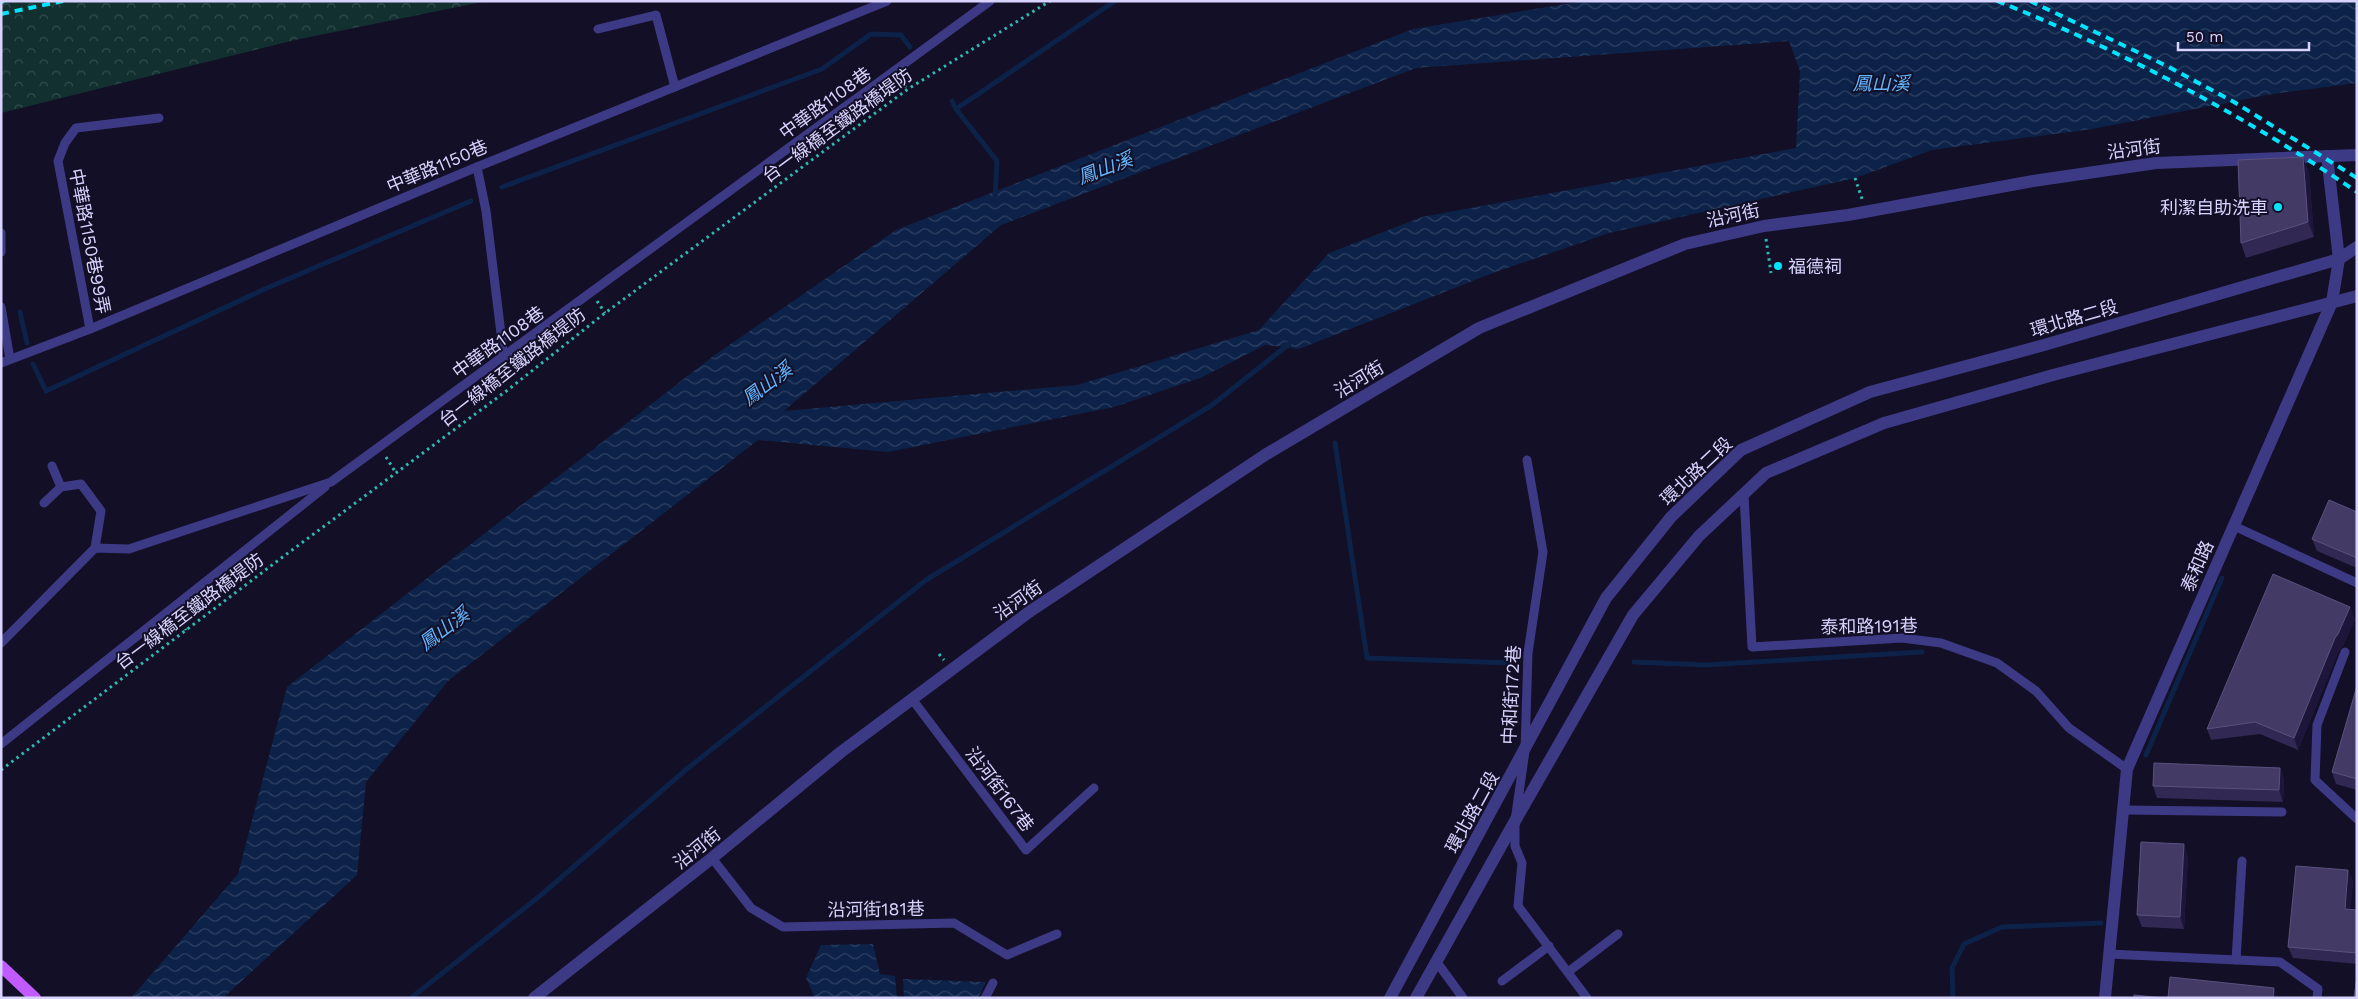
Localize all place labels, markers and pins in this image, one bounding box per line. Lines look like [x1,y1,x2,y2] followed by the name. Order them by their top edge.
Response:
[2160,197,2268,218] place label: 利潔自助洗車
[2272,201,2284,213] marker: 利潔自助洗車
[1788,256,1842,277] place label: 福德祠
[1772,260,1784,272] marker: 福德祠

